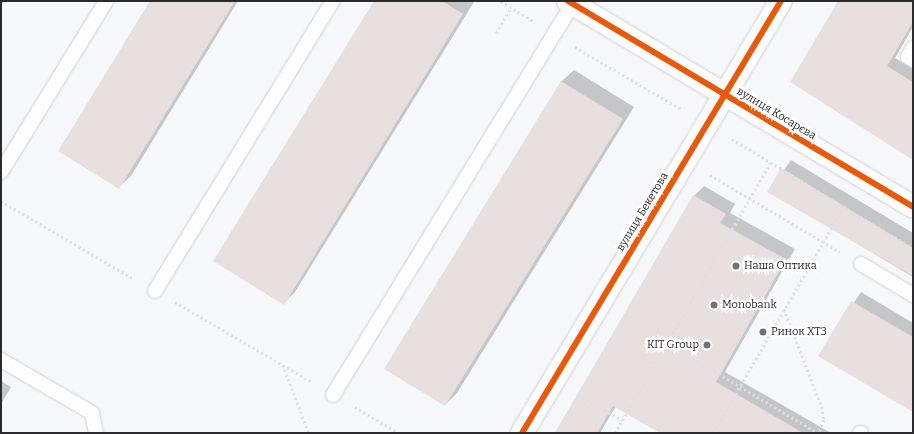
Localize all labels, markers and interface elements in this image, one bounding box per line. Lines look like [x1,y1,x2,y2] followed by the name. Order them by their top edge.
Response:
[734,85,818,143] street label: вулиця Косарєва
[614,170,672,254] street label: вулиця Бекетова
[744,259,817,273] place label: Наша Оптика
[731,261,741,271] marker: Наша Оптика
[722,298,777,312] place label: Monobank
[709,300,719,310] marker: Monobank
[771,325,827,339] place label: Ринок ХТЗ
[758,327,768,337] marker: Ринок ХТЗ
[647,338,699,352] place label: KIT Group
[702,340,712,350] marker: KIT Group

